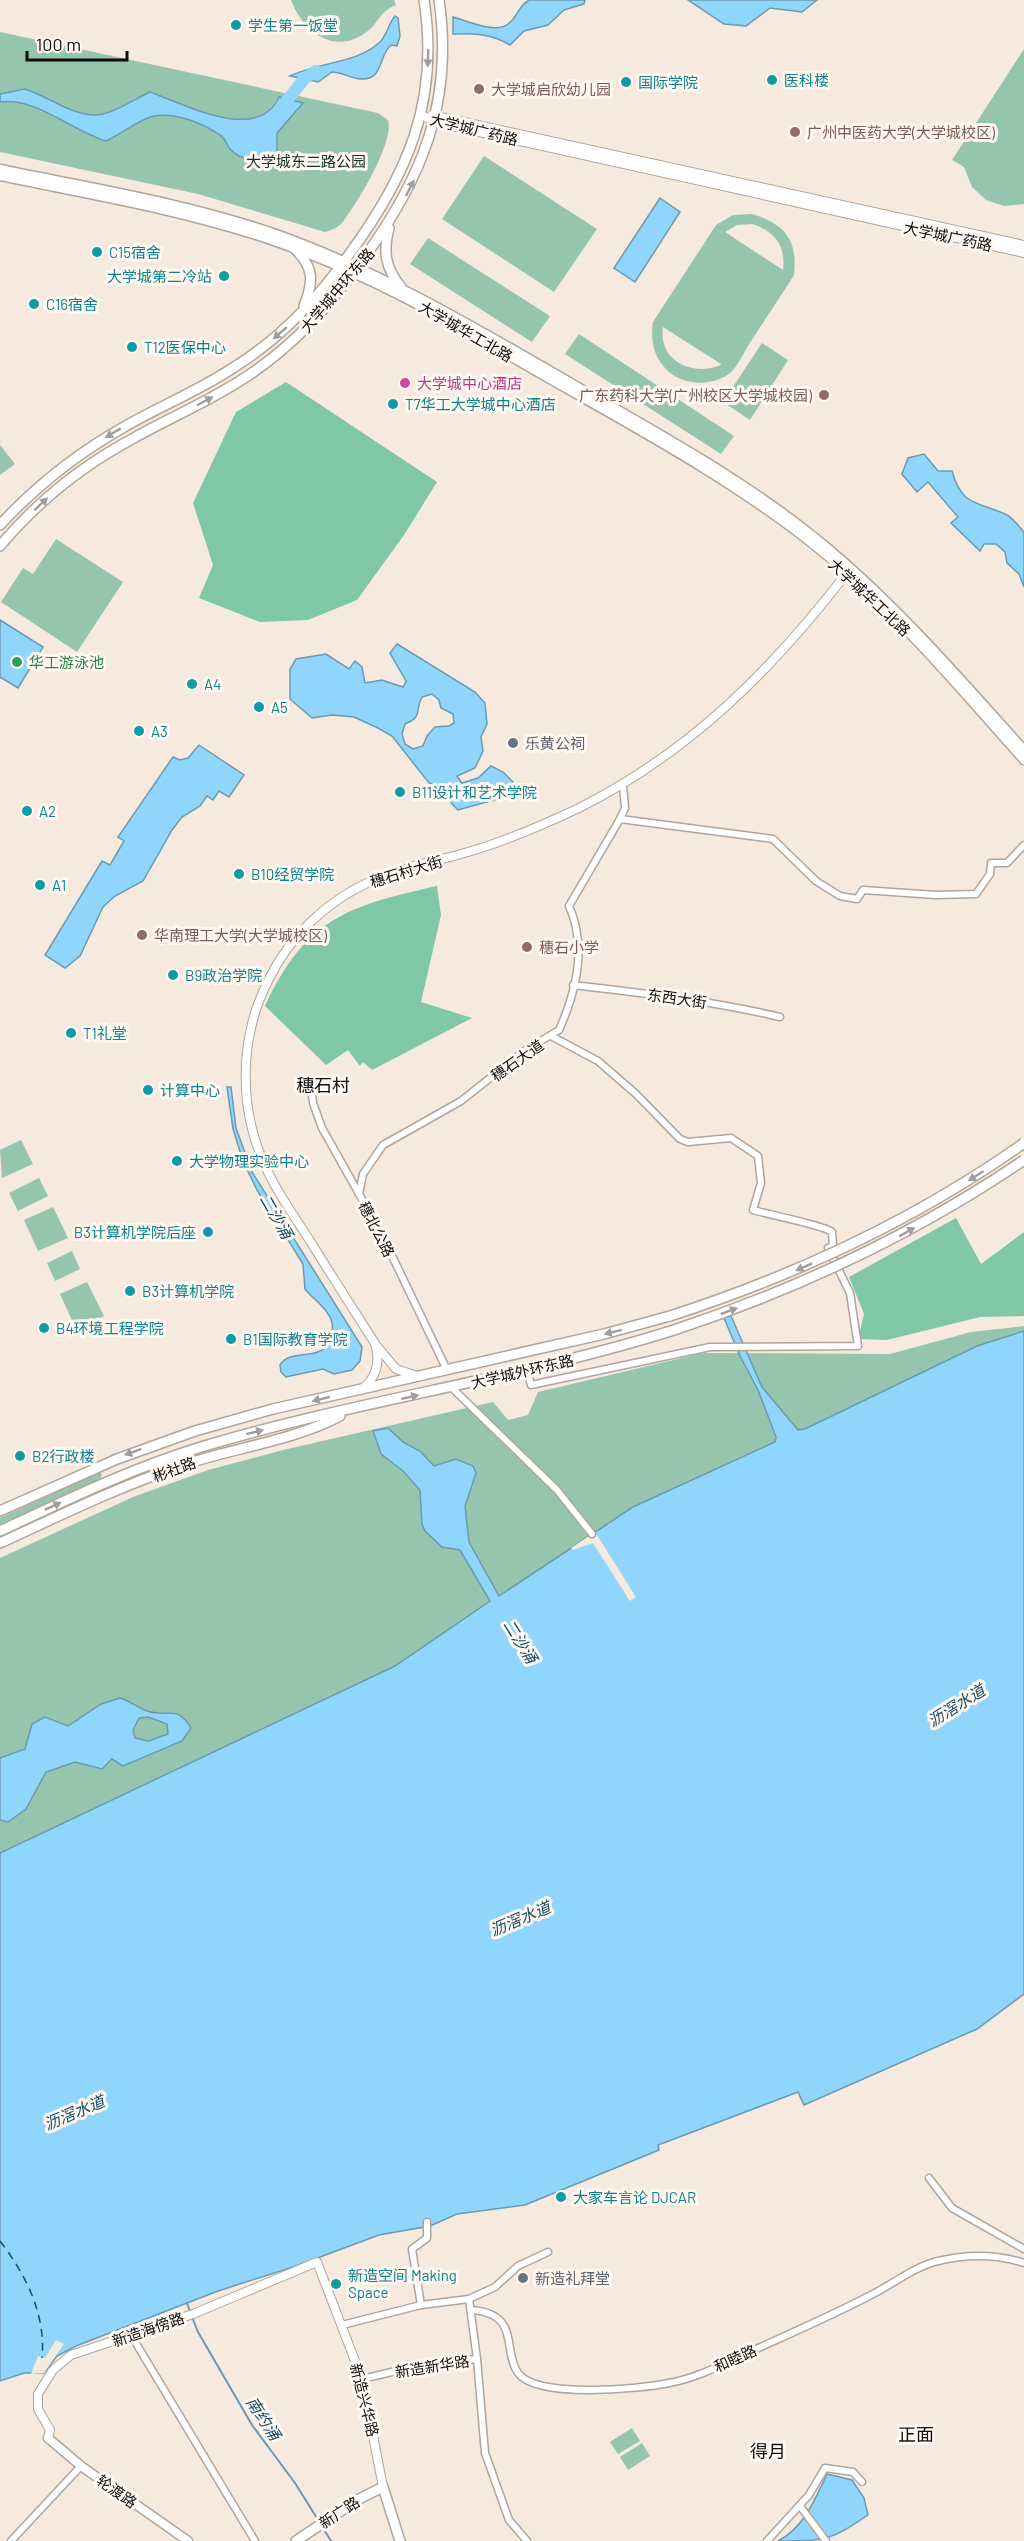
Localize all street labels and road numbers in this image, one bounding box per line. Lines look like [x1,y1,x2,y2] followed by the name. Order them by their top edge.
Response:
[428,109,520,149] street label: 大学城广药路
[902,218,994,254] street label: 大学城广药路
[296,244,378,336] street label: 大学城中环东路
[416,297,516,365] street label: 大学城华工北路
[825,555,915,639] street label: 大学城华工北路
[367,851,445,891] street label: 穗石村大街
[646,985,708,1011] street label: 东西大街
[487,1035,547,1085] street label: 穗石大道
[355,1198,399,1260] street label: 穗北公路
[469,1350,575,1392] street label: 大学城外环东路
[150,1453,198,1485] street label: 彬社路
[110,2308,186,2350] street label: 新造海傍路
[711,2341,759,2375] street label: 和睦路
[394,2351,470,2381] street label: 新造新华路
[347,2361,383,2439] street label: 新造兴华路
[93,2471,141,2511] street label: 轮渡路
[315,2492,363,2532] street label: 新广路

